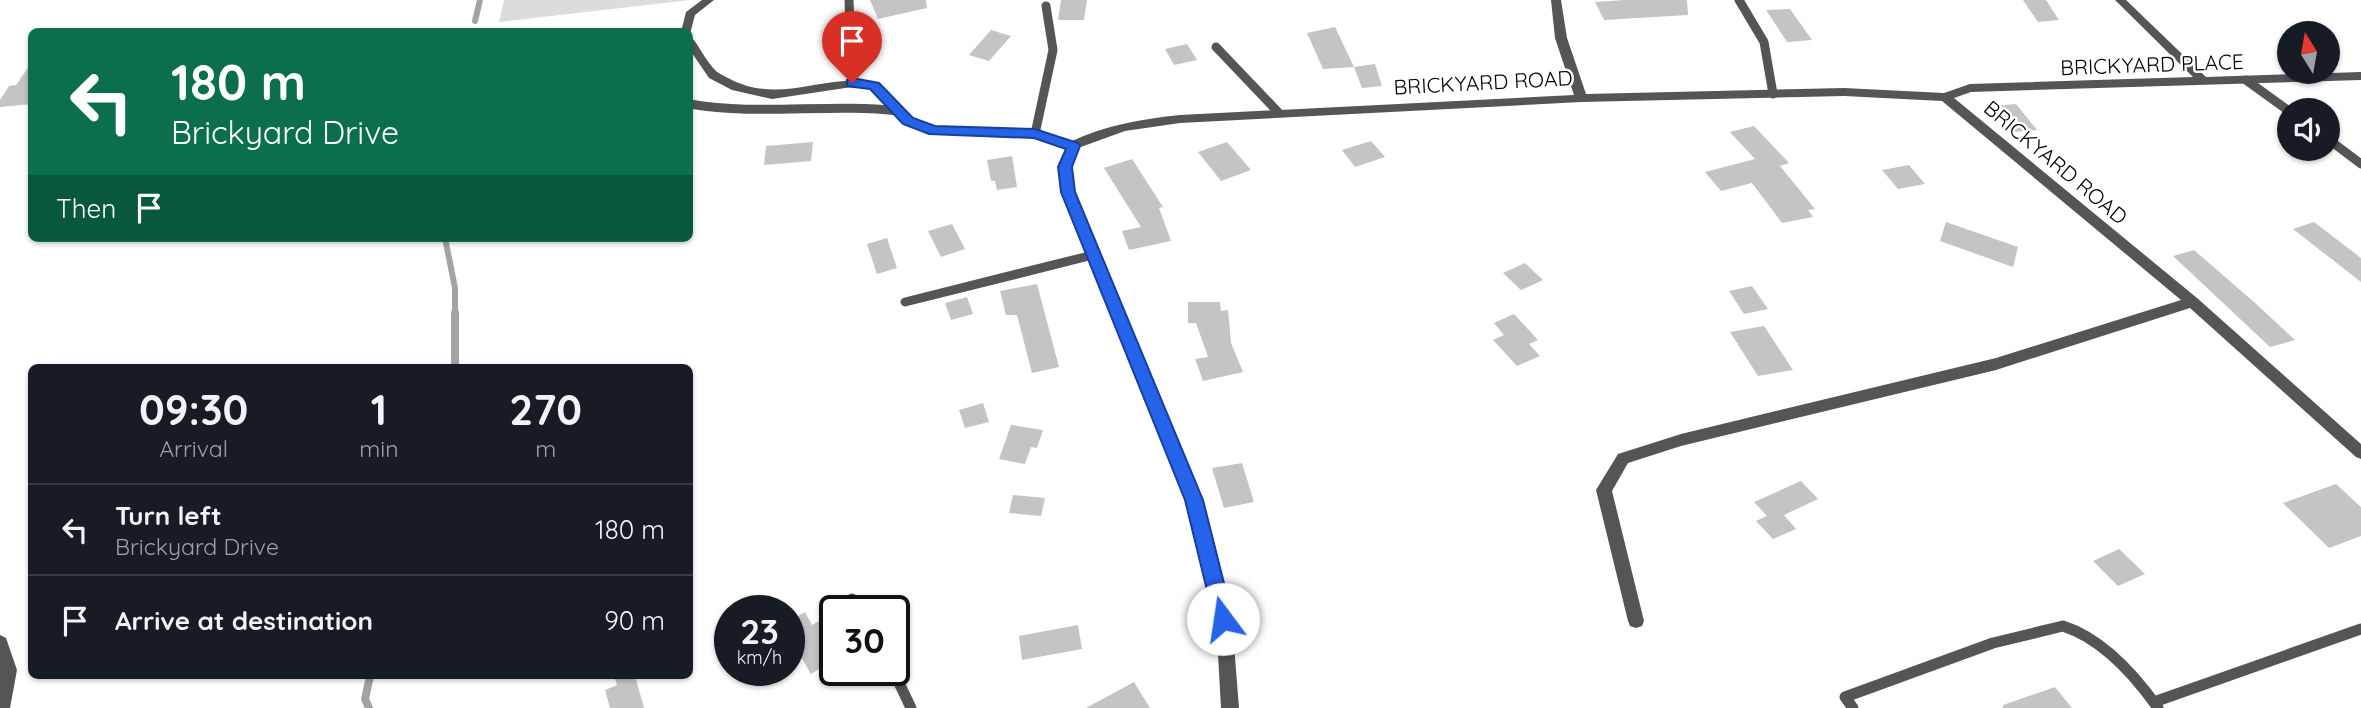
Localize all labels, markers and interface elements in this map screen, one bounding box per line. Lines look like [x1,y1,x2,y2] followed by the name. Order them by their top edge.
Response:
[822,11,882,83] pin
[2277,21,2340,84] north arrow
[2277,21,2340,161] map controls
[833,22,871,60] icon: arrive
[2060,48,2244,80] street label: BRICKYARD PLACE
[171,51,306,112] text: 180 m
[56,56,147,147] icon: left
[1393,64,1573,100] street label: BRICKYARD ROAD
[1979,94,2133,230] street label: BRICKYARD ROAD
[2277,98,2340,161] button: sound
[171,112,399,152] text: Brickyard Drive
[130,189,168,227] icon: arrive
[56,192,116,225] text: Then
[139,383,248,436] text: 09:30
[371,383,387,436] text: 1
[509,383,582,436] text: 270
[159,434,228,463] text: Arrival
[359,434,398,463] text: min
[535,434,556,463] text: m
[115,499,222,532] text: Turn left
[56,511,94,549] icon: left
[595,513,665,546] text: 180 m
[115,532,279,561] text: Brickyard Drive
[1186,582,1260,656] position arrow
[819,595,910,686] speed limit sign: 30
[56,602,94,640] icon: arrive
[115,604,373,637] text: Arrive at destination
[604,604,665,637] text: 90 m
[740,609,779,653] text: 23
[737,646,782,669] text: km/h

